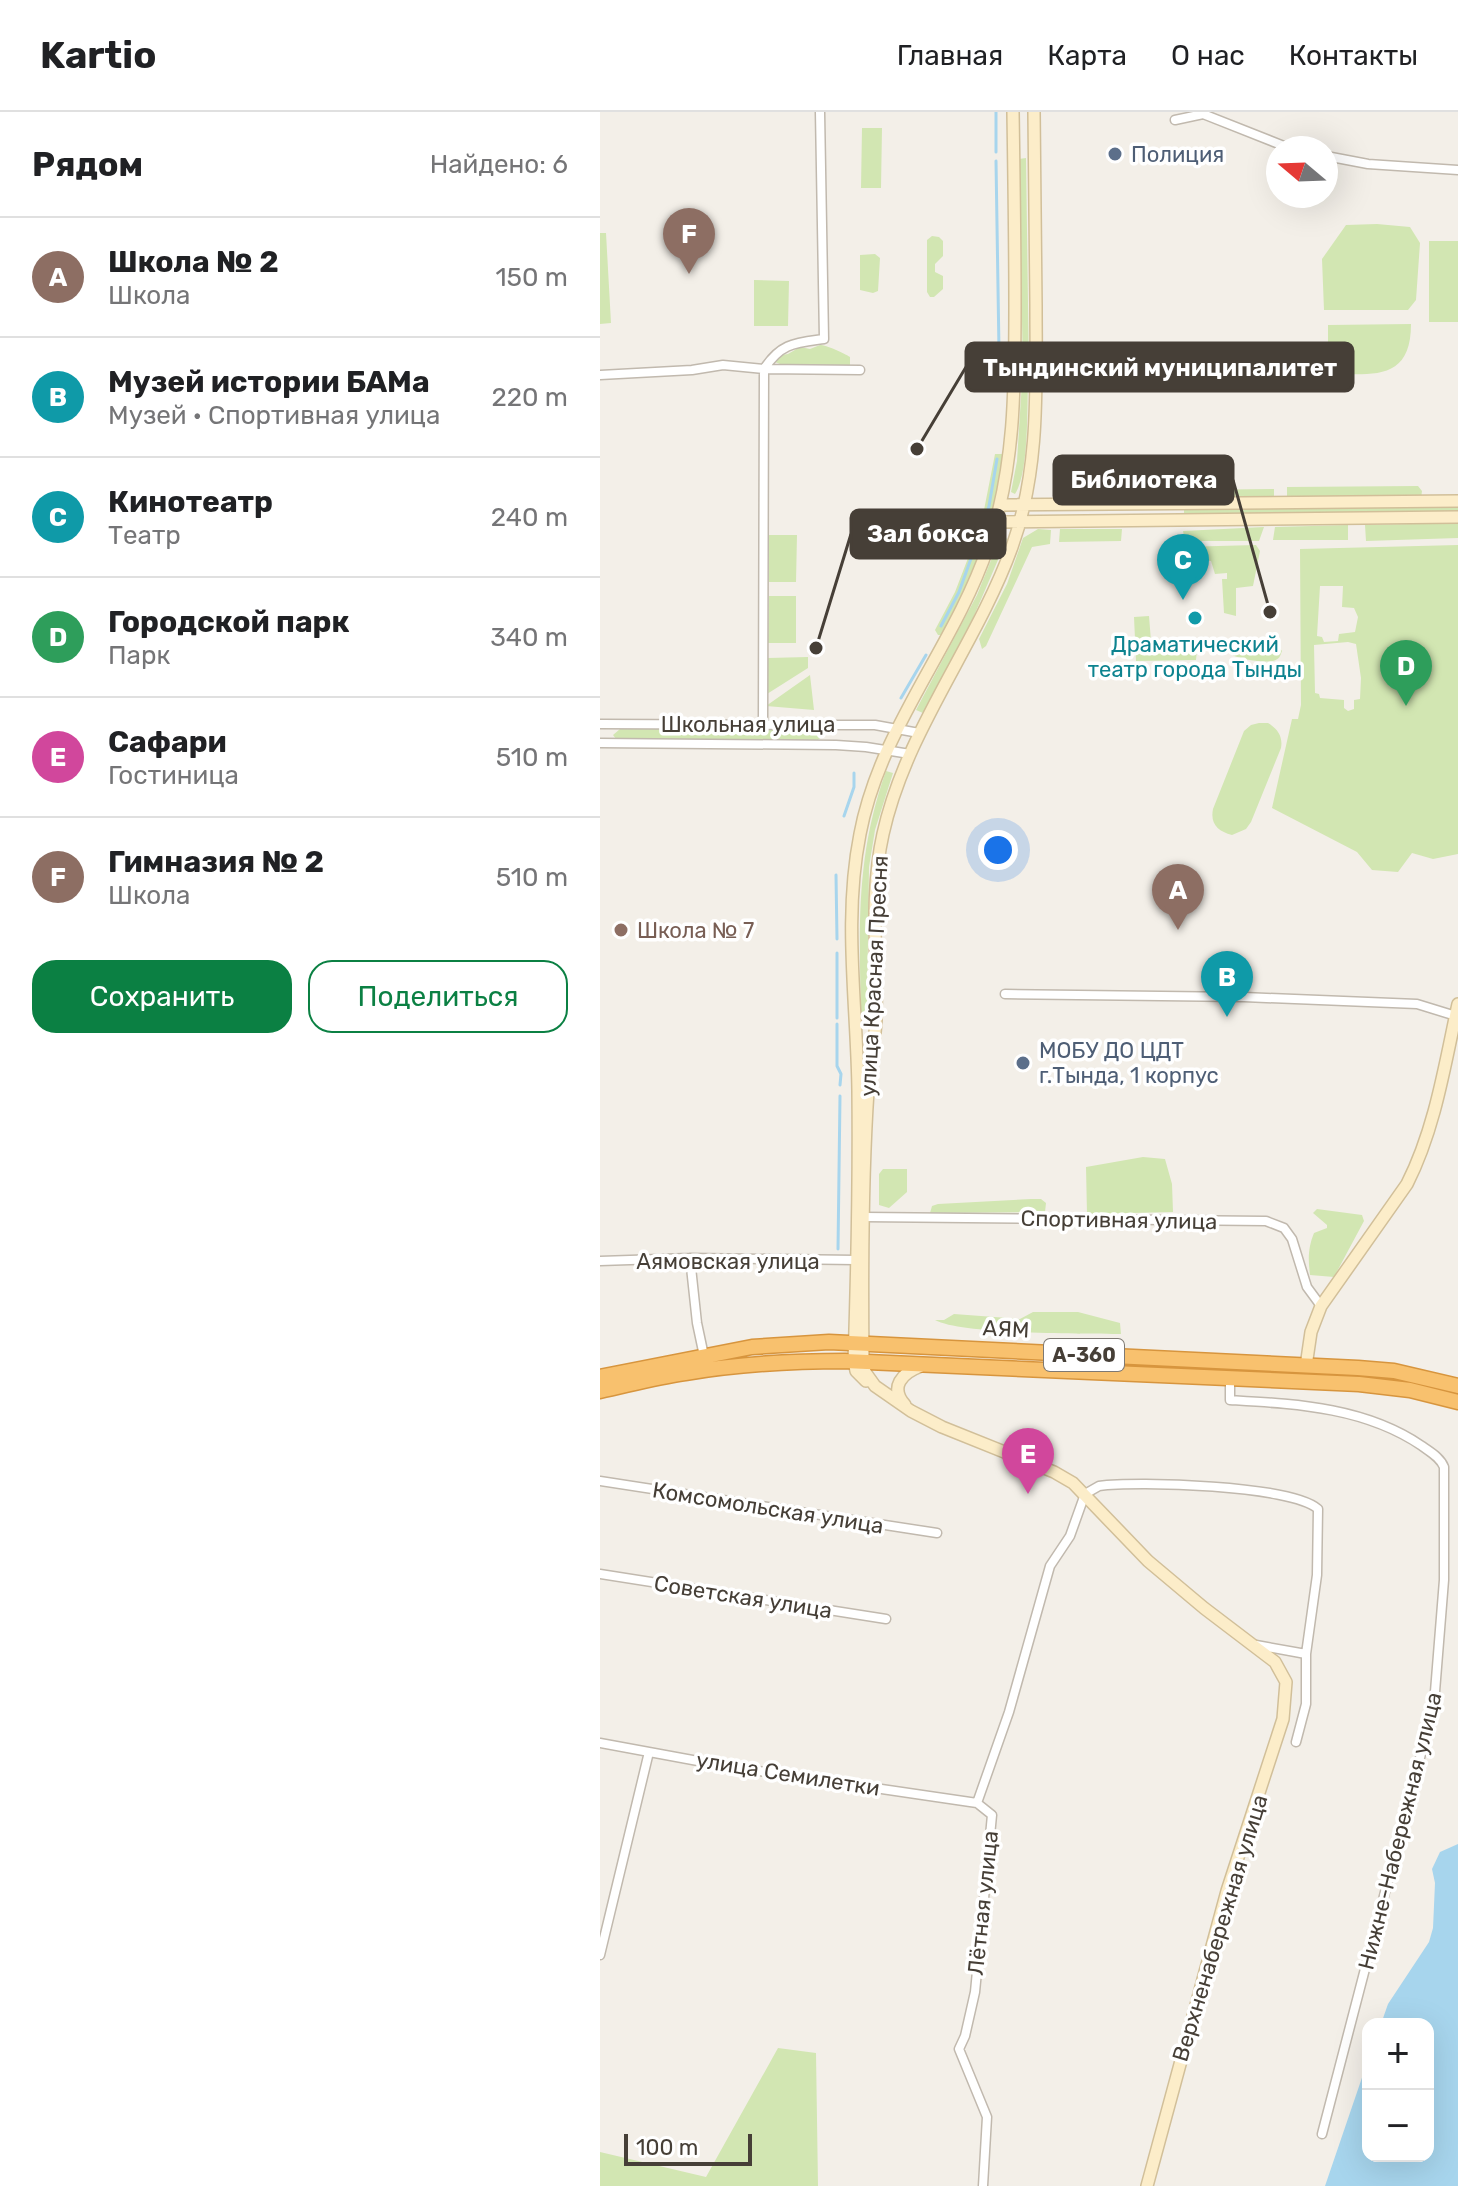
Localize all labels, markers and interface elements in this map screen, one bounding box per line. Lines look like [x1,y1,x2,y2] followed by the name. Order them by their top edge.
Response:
[40,32,156,78] text: Kartio
[897,39,1003,72] text: Главная
[1047,39,1127,72] text: Карта
[1171,39,1245,72] text: О нас
[1289,39,1418,72] text: Контакты
[1266,136,1338,208] north arrow
[1131,141,1224,168] place label: Полиция
[32,144,143,185] text: Рядом
[1106,145,1124,163] marker: Полиция
[430,149,568,180] text: Найдено: 6
[663,208,715,274] pin: F
[108,244,279,280] text: Школа № 2
[49,262,67,293] text: A
[495,262,568,293] text: 150 m
[108,280,190,311] text: Школа
[966,343,1353,391] callout: Тындинский муниципалитет
[983,354,1337,382] text: Тындинский муниципалитет
[108,364,430,400] text: Музей истории БАМа
[49,382,67,413] text: B
[491,382,568,413] text: 220 m
[108,400,440,431] text: Музей · Спортивная улица
[1054,456,1233,504] callout: Библиотека
[1071,466,1217,494] text: Библиотека
[108,484,273,520] text: Кинотеатр
[49,502,67,533] text: C
[491,502,568,533] text: 240 m
[851,510,1005,558] callout: Зал бокса
[108,520,181,551] text: Театр
[867,520,989,548] text: Зал бокса
[1157,534,1209,600] pin: C
[108,604,350,640] text: Городской парк
[1186,609,1204,627] marker: Драматический театр города Тынды
[49,622,67,653] text: D
[490,622,568,653] text: 340 m
[1088,631,1302,683] place label: Драматический театр города Тынды
[108,640,170,671] text: Парк
[1380,640,1432,706] pin: D
[661,711,835,738] street label: Школьная улица
[108,724,227,760] text: Сафари
[50,742,66,773] text: E
[496,742,568,773] text: 510 m
[108,760,239,791] text: Гостиница
[978,830,1018,870] your location
[108,844,324,880] text: Гимназия № 2
[854,855,894,1097] street label: улица Красная Пресня
[50,862,66,893] text: F
[496,862,568,893] text: 510 m
[1152,864,1204,930] pin: A
[108,880,190,911] text: Школа
[637,917,754,944] place label: Школа № 7
[612,921,630,939] marker: Школа № 7
[1201,951,1253,1017] pin: B
[32,960,292,1033] button: Сохранить
[308,960,568,1033] button: Поделиться
[1039,1037,1219,1089] place label: МОБУ ДО ЦДТ г.Тында, 1 корпус
[1014,1054,1032,1072] marker: МОБУ ДО ЦДТ г.Тында, 1 корпус
[1020,1205,1218,1235] street label: Спортивная улица
[636,1248,820,1275] street label: Аямовская улица
[982,1314,1030,1344] street label: АЯМ
[1044,1339,1124,1371] road number: А-360
[1002,1428,1054,1494] pin: E
[650,1476,886,1540] street label: Комсомольская улица
[652,1570,834,1624] street label: Советская улица
[1352,1689,1448,1973] street label: Нижне-Набережная улица
[694,1746,882,1802] street label: улица Семилетки
[1167,1791,1273,2065] street label: Верхненабережная улица
[962,1829,1004,1977] street label: Лётная улица
[1362,2018,1434,2162] map controls
[1362,2018,1434,2090] button: +
[1362,2090,1434,2162] button: −
[624,2130,752,2166] scale bar
[636,2134,698,2161] text: 100 m

